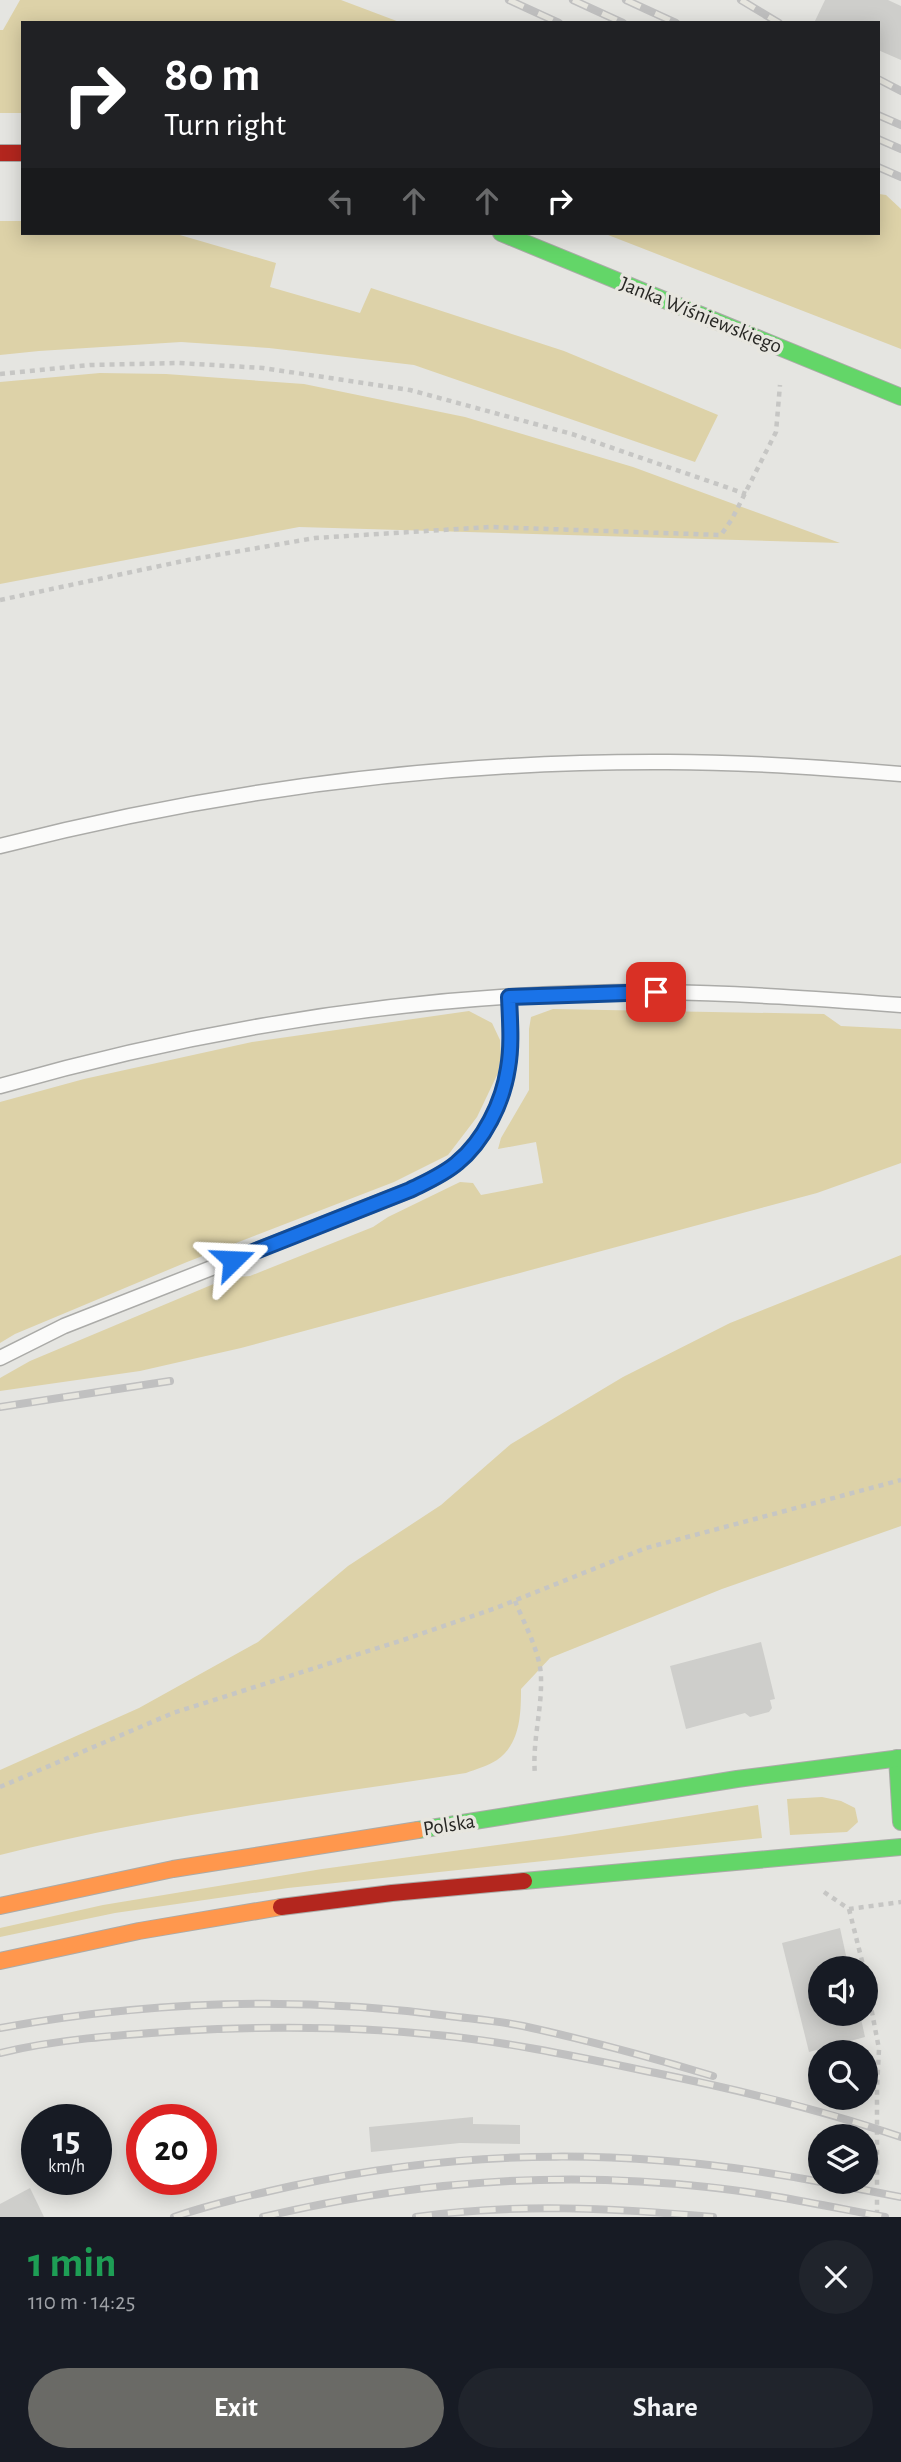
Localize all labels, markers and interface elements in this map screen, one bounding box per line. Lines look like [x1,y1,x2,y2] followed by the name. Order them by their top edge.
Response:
[49,49,140,140] icon: right
[164,51,261,100] text: 80 m
[164,109,286,141] text: Turn right
[322,182,360,220] icon: left
[395,182,433,220] icon: ahead
[468,182,506,220] icon: ahead
[541,182,579,220] icon: right
[617,273,785,357] street label: Janka Wiśniewskiego
[626,962,686,1022] pin
[637,973,675,1011] icon: arrive
[196,1223,270,1297] position arrow
[422,1811,477,1839] street label: Polska
[808,1956,878,2194] map controls
[808,1956,878,2026] button: sound
[808,2040,878,2110] button: search
[126,2104,217,2195] speed limit sign: 20
[53,2123,80,2158] text: 15
[808,2124,878,2194] button: layers
[48,2158,85,2176] text: km/h
[799,2240,873,2314] button: close
[28,2242,117,2284] text: 1 min
[28,2291,135,2314] text: 110 m · 14:25
[28,2368,444,2448] button: Exit
[458,2368,873,2448] button: Share

